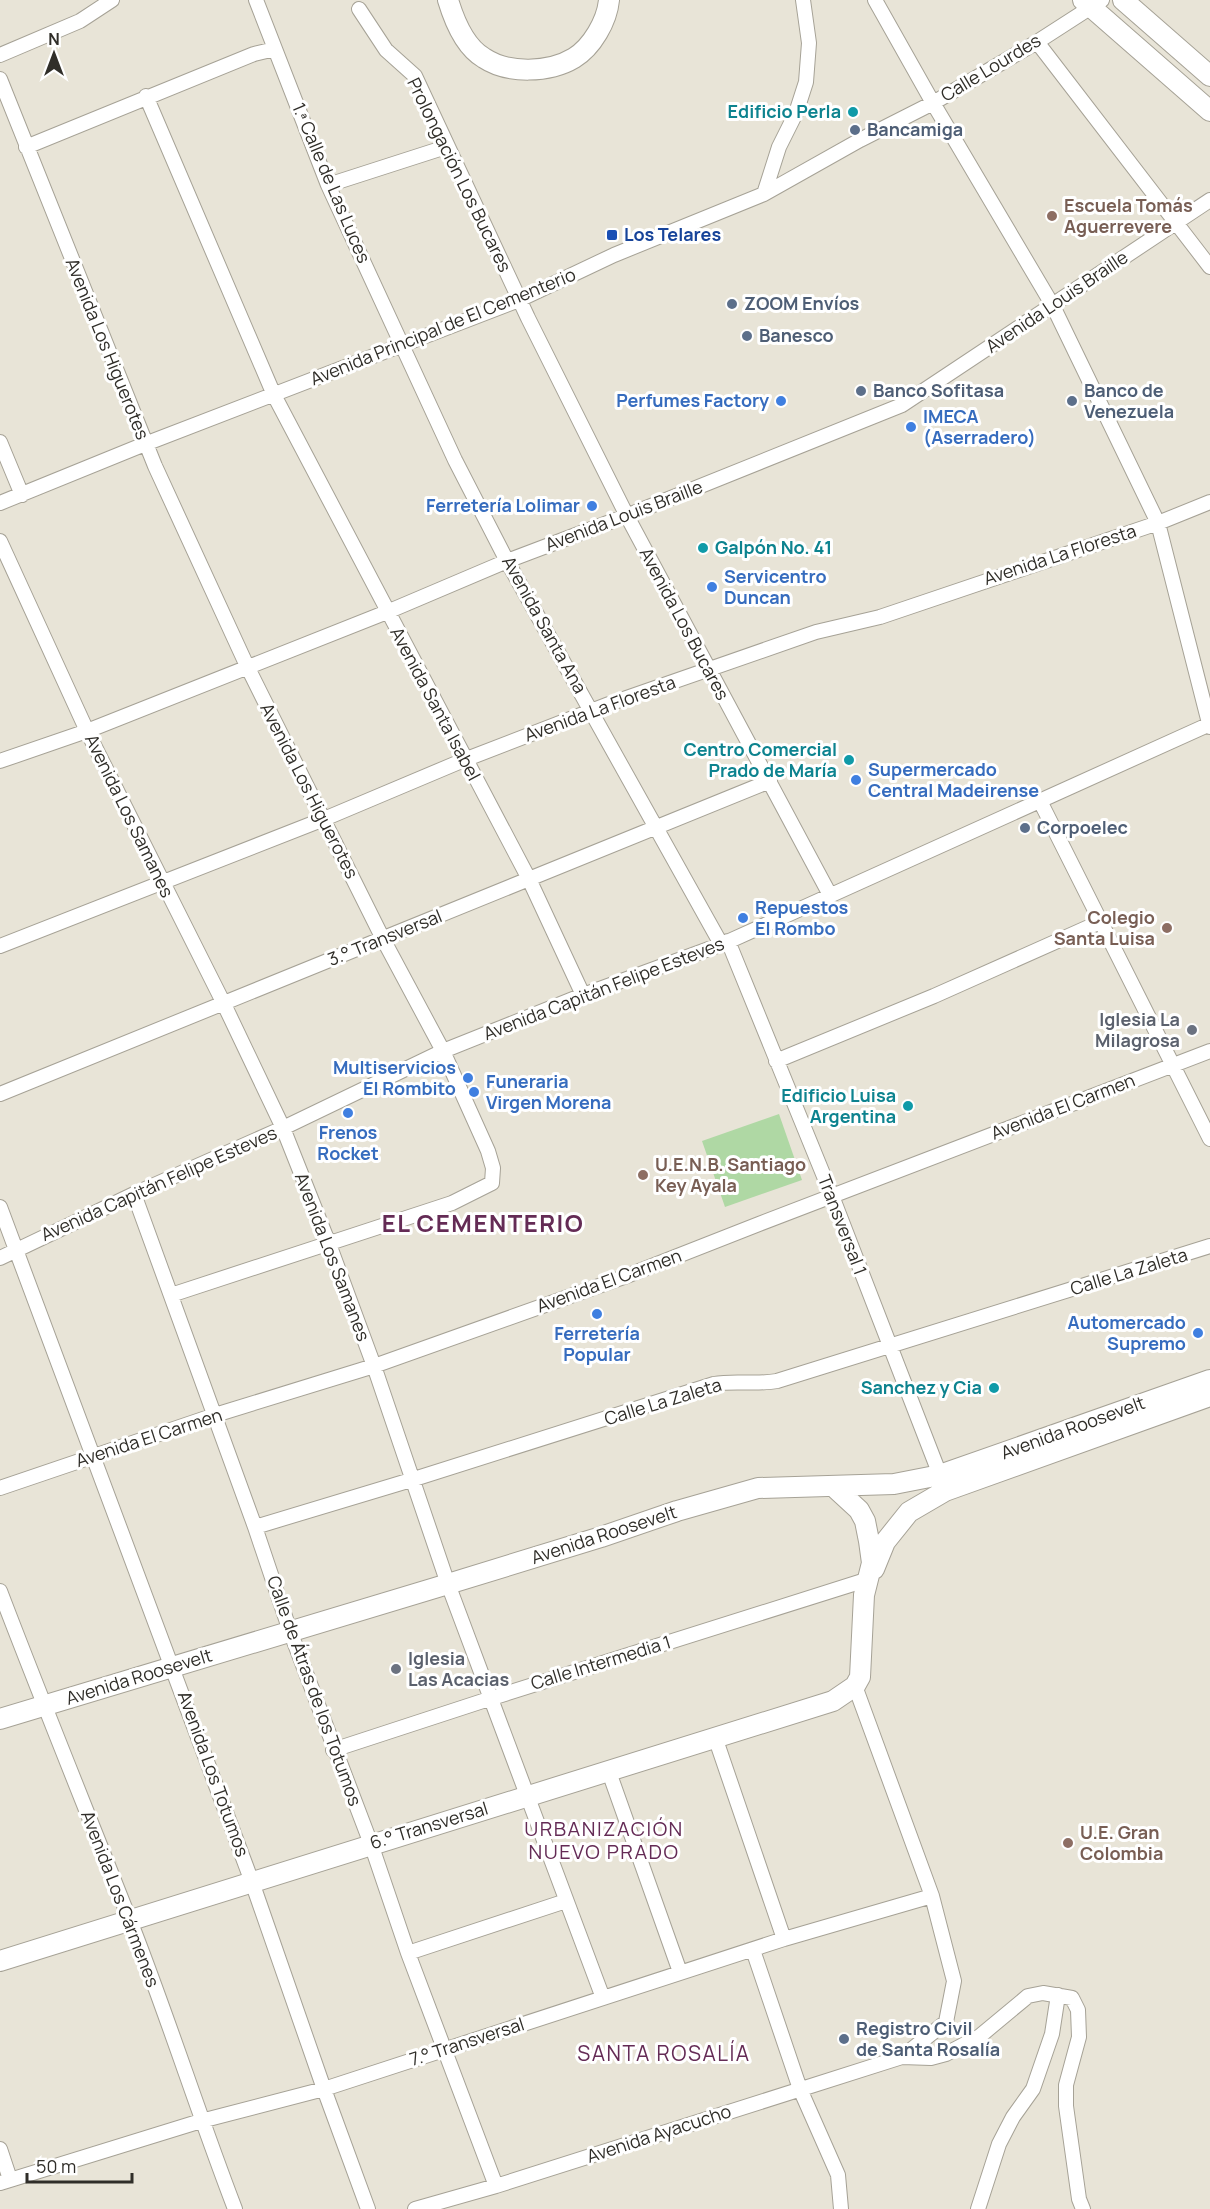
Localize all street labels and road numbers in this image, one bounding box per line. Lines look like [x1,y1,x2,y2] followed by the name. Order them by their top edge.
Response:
[936,28,1045,107] street label: Calle Lourdes
[402,73,517,276] street label: Prolongación Los Bucares
[287,99,377,267] street label: 1.ª Calle de Las Luces
[981,245,1132,358] street label: Avenida Louis Braille
[60,254,155,443] street label: Avenida Los Higuerotes
[306,262,579,390] street label: Avenida Principal de El Cementerio
[541,474,706,556] street label: Avenida Louis Braille
[980,518,1139,590] street label: Avenida La Floresta
[634,543,735,704] street label: Avenida Los Bucares
[497,552,593,697] street label: Avenida Santa Ana
[385,623,487,784] street label: Avenida Santa Isabel
[521,670,679,747] street label: Avenida La Floresta
[255,699,365,882] street label: Avenida Los Higuerotes
[80,730,180,901] street label: Avenida Los Samanes
[324,903,445,971] street label: 3.° Transversal
[480,931,727,1045] street label: Avenida Capitán Felipe Esteves
[987,1068,1138,1145] street label: Avenida El Carmen
[37,1120,280,1246] street label: Avenida Capitán Felipe Esteves
[290,1169,376,1344] street label: Avenida Los Samanes
[813,1171,873,1278] street label: Transversal 1
[1067,1242,1190,1300] street label: Calle La Zaleta
[533,1243,684,1317] street label: Avenida El Carmen
[601,1372,724,1430] street label: Calle La Zaleta
[997,1390,1148,1464] street label: Avenida Roosevelt
[72,1402,225,1472] street label: Avenida El Carmen
[528,1499,680,1569] street label: Avenida Roosevelt
[262,1572,368,1809] street label: Calle de Átras de los Totumos
[528,1629,674,1695] street label: Calle Intermedia 1
[63,1642,215,1710] street label: Avenida Roosevelt
[173,1687,255,1860] street label: Avenida Los Totumos
[367,1796,491,1854] street label: 6.° Transversal
[76,1807,166,1990] street label: Avenida Los Cármenes
[406,2011,527,2071] street label: 7.° Transversal
[583,2098,734,2168] street label: Avenida Ayacucho

